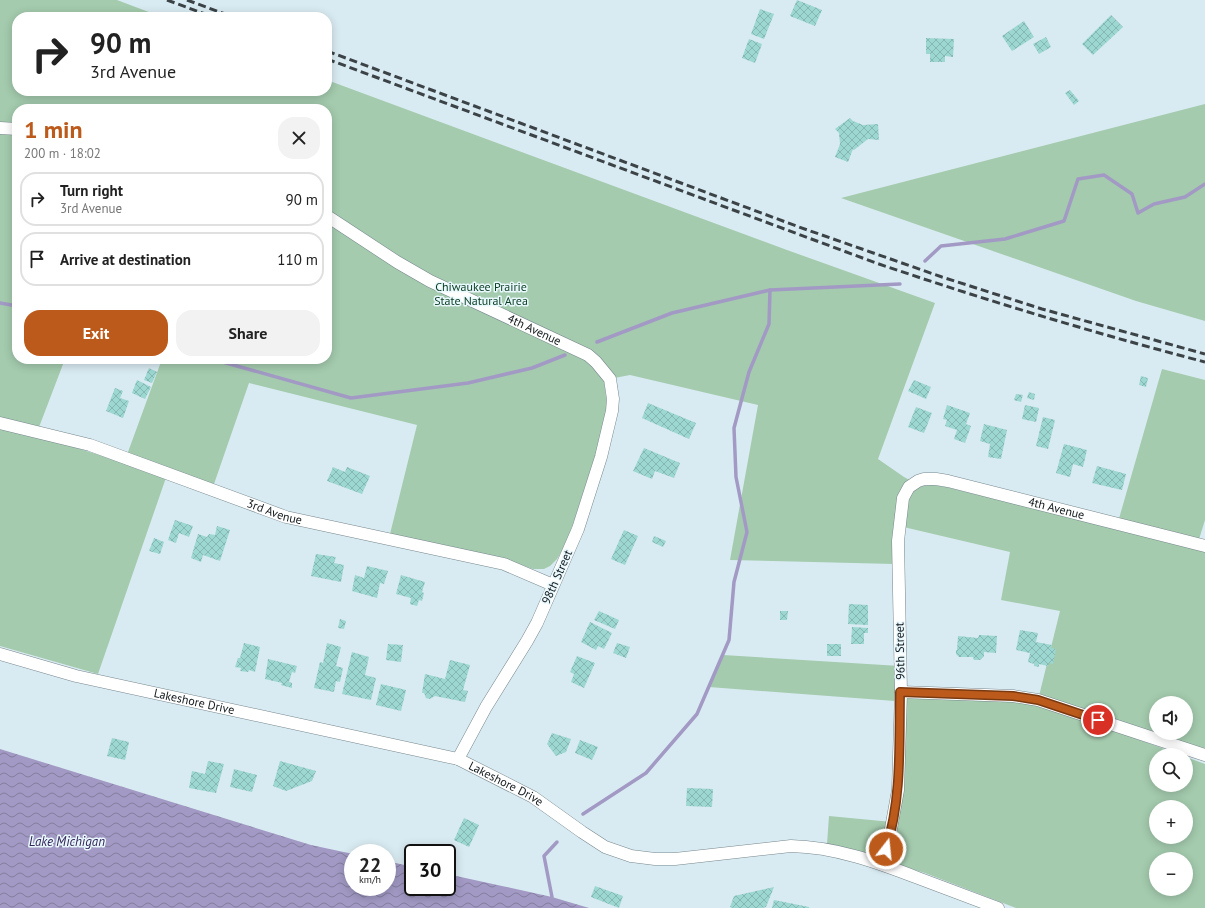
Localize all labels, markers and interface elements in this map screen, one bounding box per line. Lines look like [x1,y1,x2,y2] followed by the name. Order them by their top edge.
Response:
[90,24,151,61] text: 90 m
[24,28,76,80] icon: right
[90,60,176,83] text: 3rd Avenue
[24,114,83,145] text: 1 min
[278,117,320,159] button: close
[24,145,101,162] text: 200 m · 18:02
[60,181,123,200] text: Turn right
[26,188,48,210] icon: right
[285,190,318,209] text: 90 m
[60,200,122,217] text: 3rd Avenue
[26,248,48,270] icon: arrive
[60,250,191,269] text: Arrive at destination
[277,250,318,269] text: 110 m
[434,279,528,308] park label: Chiwaukee Prairie State Natural Area
[24,310,168,356] button: Exit
[176,310,320,356] button: Share
[505,310,564,348] street label: 4th Avenue
[1027,494,1086,522] street label: 4th Avenue
[245,495,304,527] street label: 3rd Avenue
[538,547,575,606] street label: 98th Street
[891,622,908,680] street label: 96th Street
[153,685,236,717] street label: Lakeshore Drive
[1149,696,1193,896] map controls
[1149,696,1193,740] button: sound
[1081,703,1115,737] pin
[1087,709,1109,731] icon: arrive
[1149,748,1193,792] button: search
[466,758,547,809] street label: Lakeshore Drive
[1149,800,1193,844] button: +
[865,828,907,870] position arrow
[29,833,105,850] water label: Lake Michigan
[404,844,456,896] speed limit sign: 30
[359,852,381,878] text: 22
[1149,852,1193,896] button: −
[359,873,381,886] text: km/h

